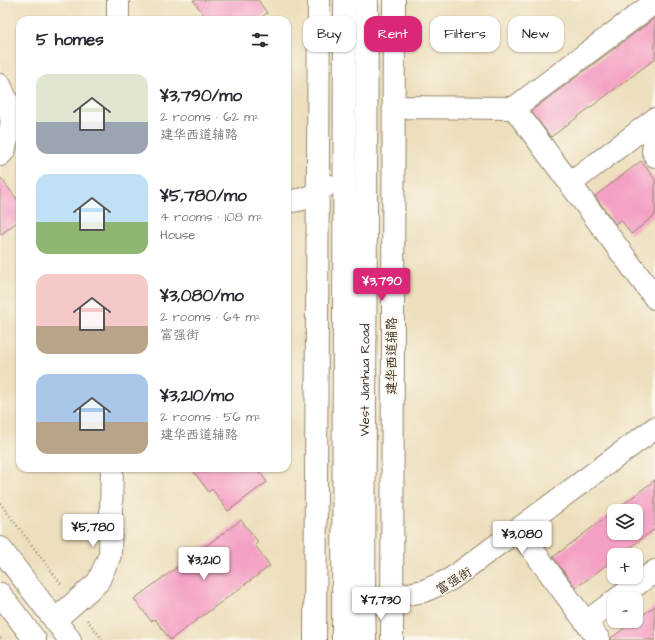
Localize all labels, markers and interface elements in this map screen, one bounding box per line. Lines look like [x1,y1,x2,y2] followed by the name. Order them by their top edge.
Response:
[303,16,356,52] chip: Buy
[364,16,422,52] chip: Rent
[430,16,500,52] chip: Filters
[508,16,564,52] chip: New
[36,28,104,52] text: 5 homes
[249,29,271,51] icon: filters
[160,84,242,108] text: ¥3,790/mo
[68,90,116,138] icon: home
[160,108,259,126] text: 2 rooms · 62 m²
[160,126,238,144] text: 建华西道辅路
[160,184,247,208] text: ¥5,780/mo
[68,190,116,238] icon: home
[160,208,263,226] text: 4 rooms · 108 m²
[160,226,195,244] text: House
[349,268,415,302] pin: ¥3,790
[362,272,402,290] text: ¥3,790
[160,284,244,308] text: ¥3,080/mo
[68,290,116,338] icon: home
[160,308,261,326] text: 2 rooms · 64 m²
[383,317,401,395] street label: 建华西道辅路
[356,323,374,437] street label: West Jianhua Road
[160,326,199,344] text: 富强街
[160,384,234,408] text: ¥3,210/mo
[68,390,116,438] icon: home
[160,408,261,426] text: 2 rooms · 56 m²
[160,426,238,444] text: 建华西道辅路
[607,504,643,628] map controls
[607,504,643,540] button: layers
[60,514,126,548] pin: ¥5,780
[71,518,115,536] text: ¥5,780
[489,521,555,555] pin: ¥3,080
[502,525,542,543] text: ¥3,080
[171,547,237,581] pin: ¥3,210
[607,548,643,584] button: +
[187,551,221,569] text: ¥3,210
[433,563,475,599] street label: 富强街
[348,587,414,621] pin: ¥7,730
[361,591,401,609] text: ¥7,730
[607,592,643,628] button: −

